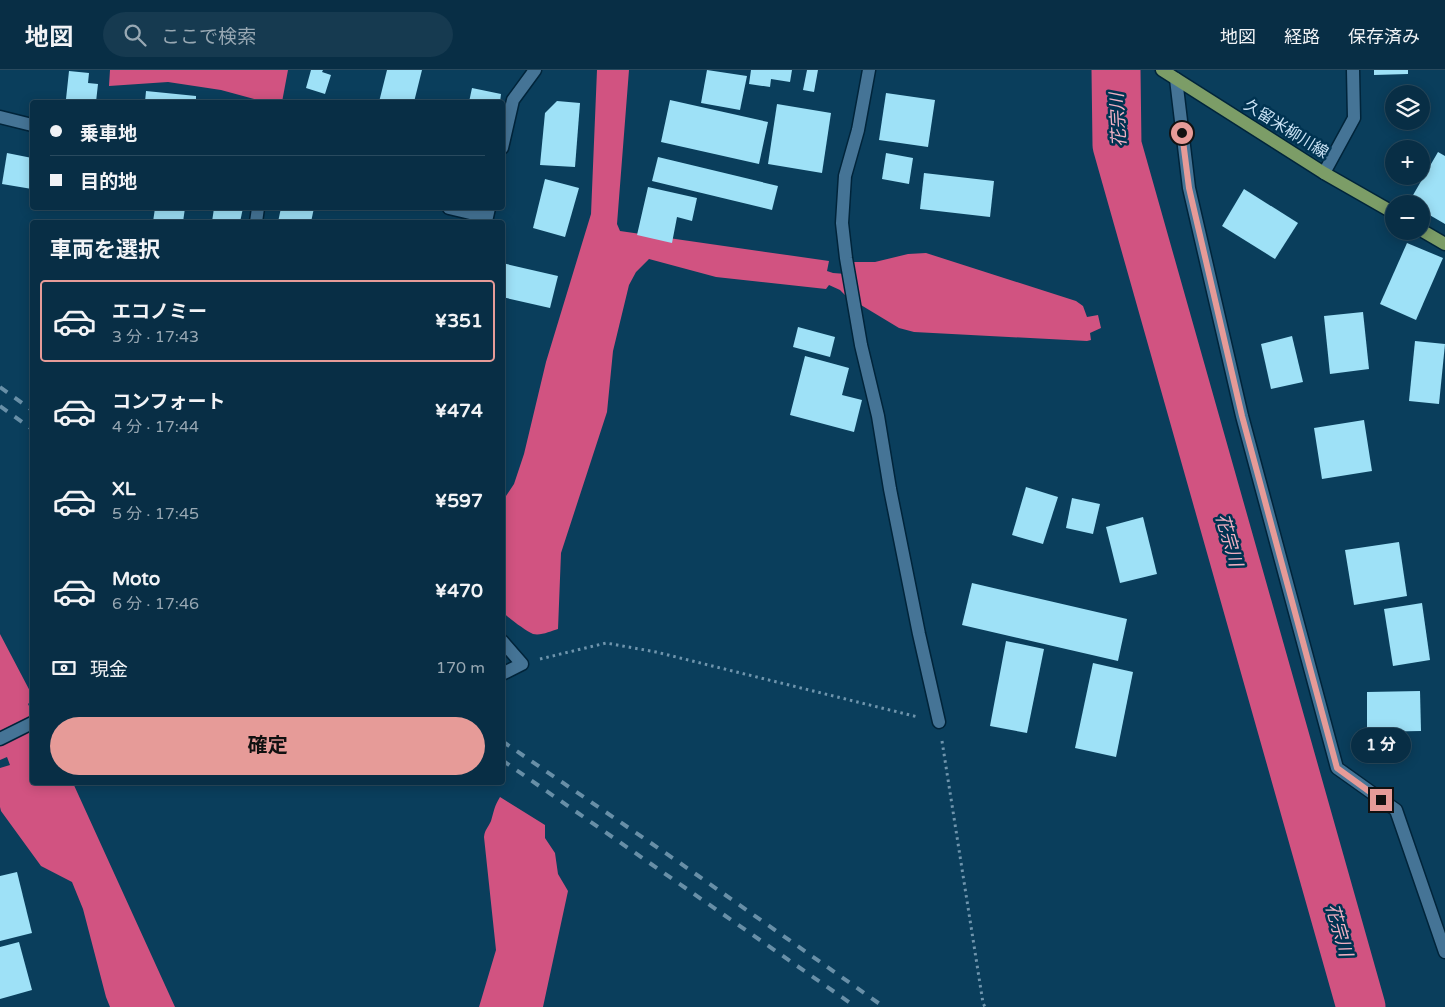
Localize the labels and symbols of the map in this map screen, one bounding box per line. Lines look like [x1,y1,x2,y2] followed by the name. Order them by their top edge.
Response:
[1105,90,1130,148] water label: 花宗川
[1240,95,1332,163] street label: 久留米柳川線
[1171,122,1193,144] route start
[1211,511,1248,571] water label: 花宗川
[1351,728,1411,762] callout: 1 分
[1370,789,1392,811] route end
[1321,901,1358,961] water label: 花宗川

